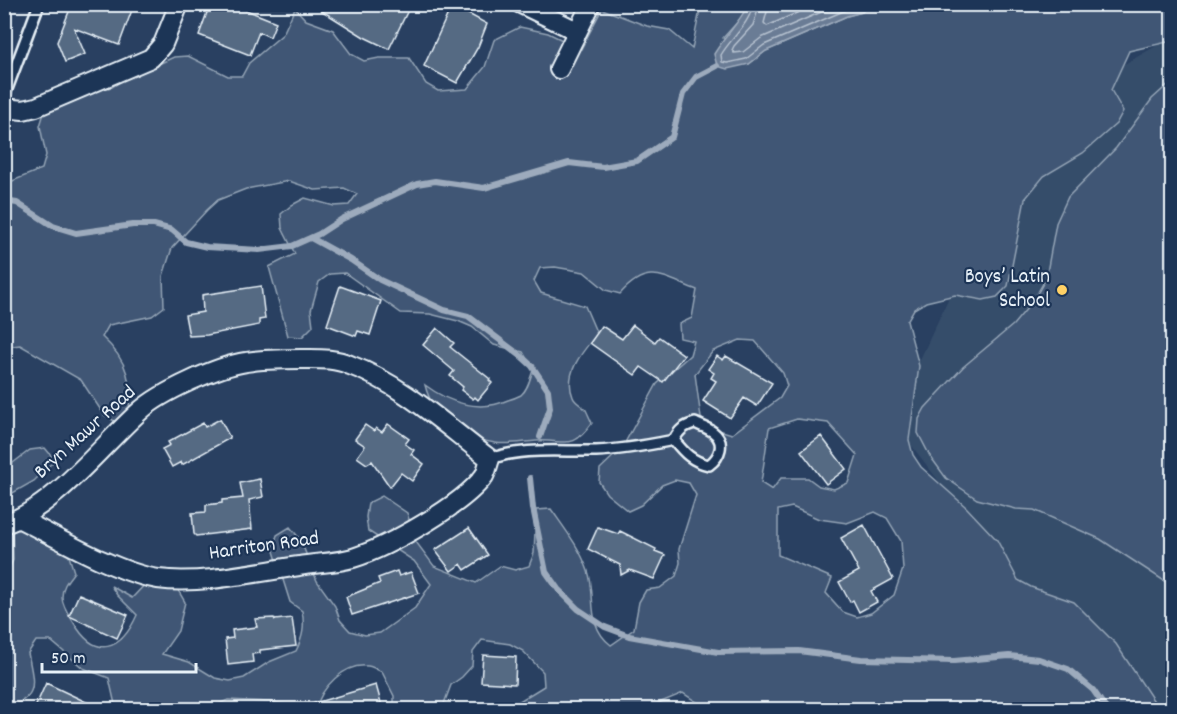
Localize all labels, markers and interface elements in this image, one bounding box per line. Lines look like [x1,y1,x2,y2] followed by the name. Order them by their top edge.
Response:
[965,263,1050,317] place label: Boys’ Latin School
[1055,283,1069,297] marker: Boys’ Latin School
[28,379,144,487] street label: Bryn Mawr Road
[207,524,321,570] street label: Harriton Road
[42,636,196,674] scale bar
[51,647,86,672] text: 50 m

